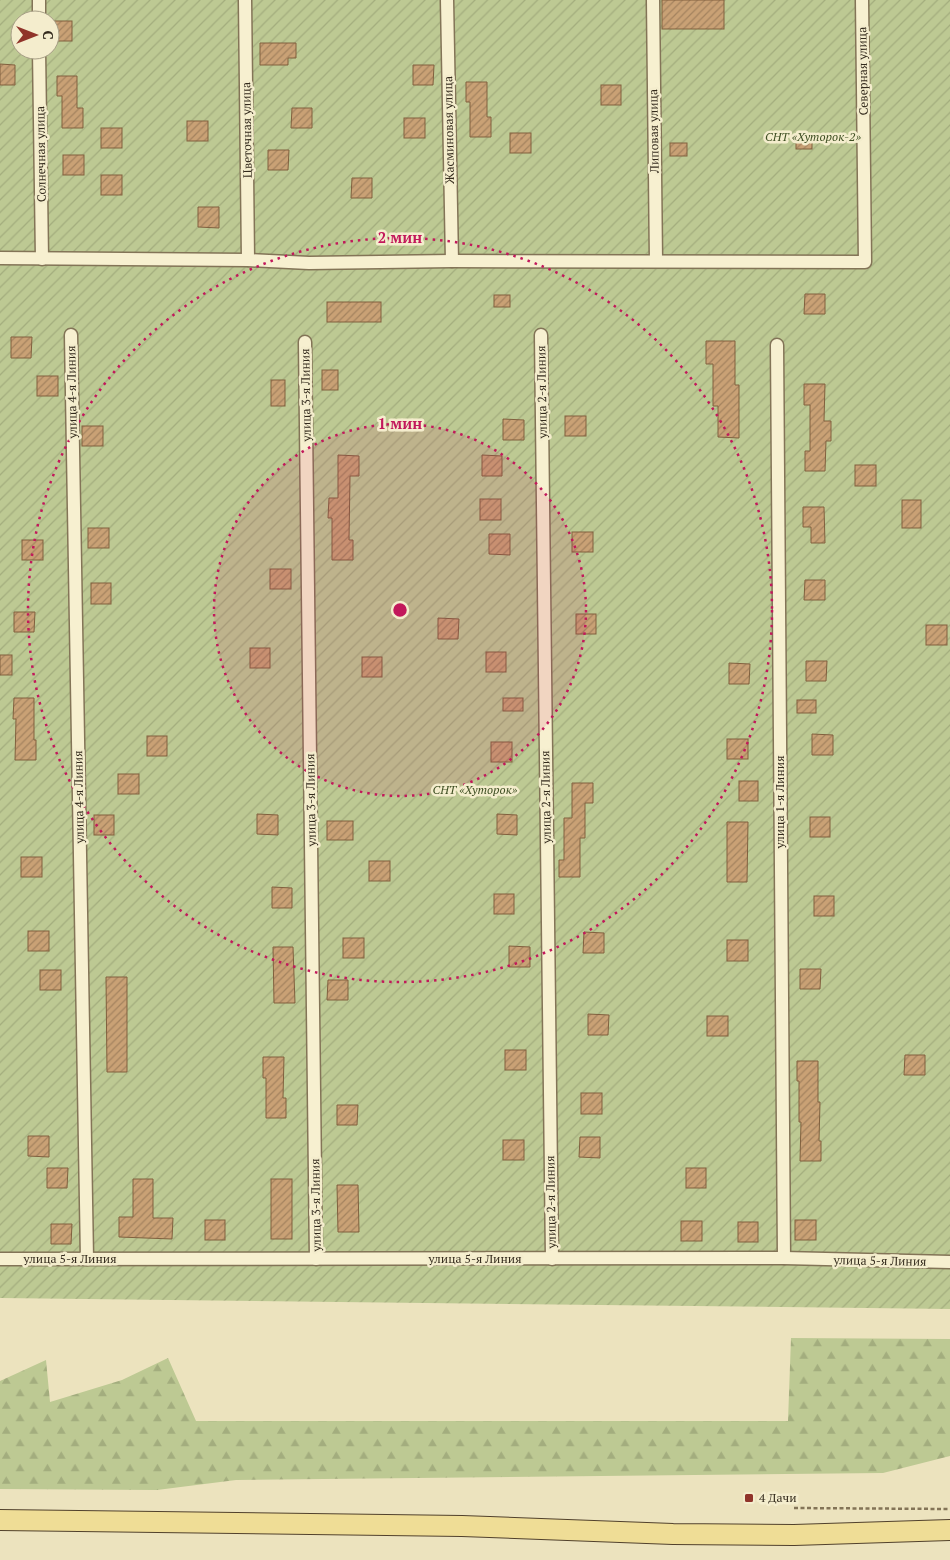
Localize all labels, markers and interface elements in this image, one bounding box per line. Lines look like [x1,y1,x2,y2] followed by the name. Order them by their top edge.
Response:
[10,10,60,60] north arrow
[854,27,871,115] street label: Северная улица
[39,30,58,40] text: С
[440,76,457,184] street label: Жасминовая улица
[238,82,255,178] street label: Цветочная улица
[645,89,662,174] street label: Липовая улица
[32,106,49,202] street label: Солнечная улица
[765,129,861,144] park label: СНТ «Хуторок-2»
[378,227,422,247] text: 2 мин
[63,345,80,440] street label: улица 4-я Линия
[533,345,550,440] street label: улица 2-я Линия
[297,348,314,443] street label: улица 3-я Линия
[378,413,422,433] text: 1 мин
[391,601,409,619] centre of rings
[70,750,87,845] street label: улица 4-я Линия
[537,750,554,845] street label: улица 2-я Линия
[302,753,319,848] street label: улица 3-я Линия
[772,756,787,850] street label: улица 1-я Линия
[433,782,518,797] park label: СНТ «Хуторок»
[542,1155,559,1250] street label: улица 2-я Линия
[307,1158,324,1253] street label: улица 3-я Линия
[23,1251,117,1266] street label: улица 5-я Линия
[428,1251,522,1266] street label: улица 5-я Линия
[832,1252,927,1269] street label: улица 5-я Линия
[759,1490,797,1505] place label: 4 Дачи
[743,1492,755,1504] marker: 4 Дачи

